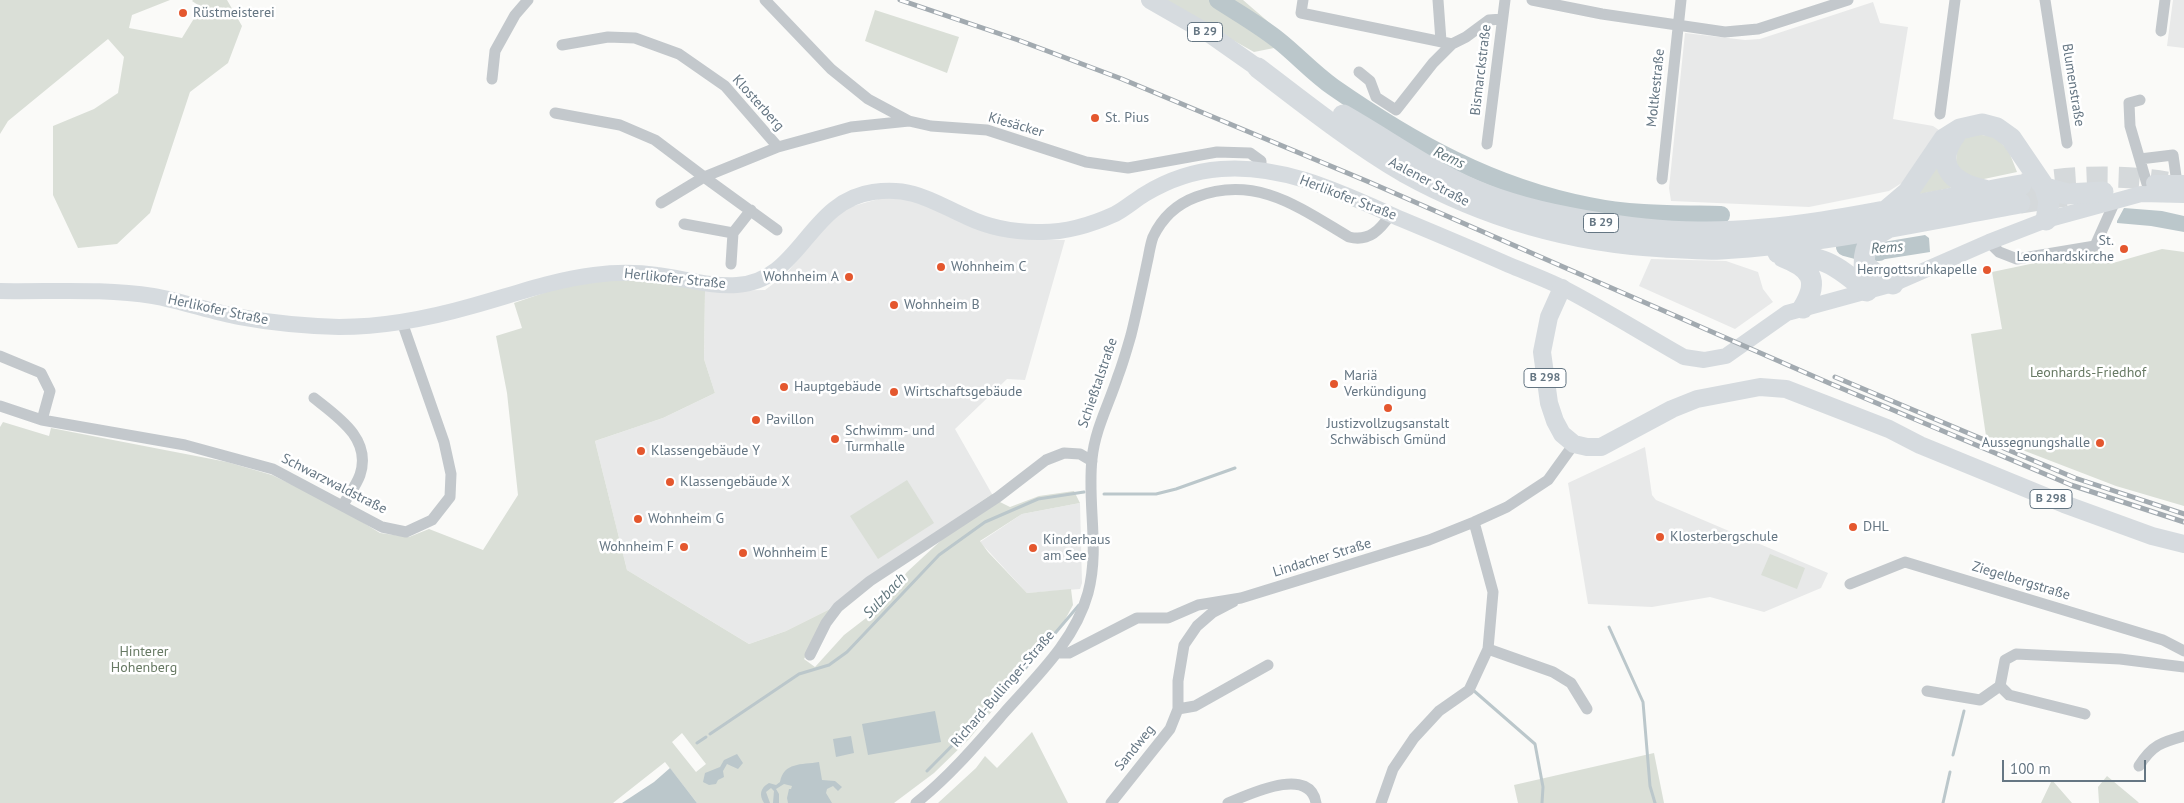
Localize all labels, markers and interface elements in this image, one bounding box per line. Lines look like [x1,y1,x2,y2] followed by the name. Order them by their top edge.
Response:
[193,5,275,21] place label: Rüstmeisterei
[177,7,189,19] marker: Rüstmeisterei
[1188,22,1222,42] road number: B 29
[1467,23,1495,117] street label: Bismarckstraße
[2058,42,2088,128] street label: Blumenstraße
[1644,48,1668,128] street label: Moltkestraße
[729,72,787,134] street label: Klosterberg
[986,109,1046,141] street label: Kiesäcker
[1105,110,1149,126] place label: St. Pius
[1089,112,1101,124] marker: St. Pius
[1431,143,1467,173] water label: Rems
[1386,154,1472,210] street label: Aalener Straße
[1297,172,1399,224] street label: Herlikofer Straße
[1584,214,1618,232] road number: B 29
[2016,233,2114,266] place label: St. Leonhardskirche
[1870,238,1904,258] water label: Rems
[2118,243,2130,255] marker: St. Leonhardskirche
[951,259,1026,275] place label: Wohnheim C
[935,261,947,273] marker: Wohnheim C
[1857,262,1977,278] place label: Herrgottsruhkapelle
[1981,264,1993,276] marker: Herrgottsruhkapelle
[623,265,727,293] street label: Herlikofer Straße
[763,269,839,285] place label: Wohnheim A
[843,271,855,283] marker: Wohnheim A
[166,291,270,329] street label: Herlikofer Straße
[904,297,980,313] place label: Wohnheim B
[888,299,900,311] marker: Wohnheim B
[1075,336,1121,430] street label: Schießtalstraße
[2030,365,2146,381] park label: Leonhards-Friedhof
[1344,368,1426,401] place label: Mariä Verkündigung
[1524,368,1566,388] road number: B 298
[1328,378,1340,390] marker: Mariä Verkündigung
[794,379,881,395] place label: Hauptgebäude
[778,381,790,393] marker: Hauptgebäude
[904,384,1022,400] place label: Wirtschaftsgebäude
[888,386,900,398] marker: Wirtschaftsgebäude
[1382,402,1394,414] marker: Justizvollzugsanstalt Schwäbisch Gmünd
[766,412,814,428] place label: Pavillon
[750,414,762,426] marker: Pavillon
[1327,416,1449,448] place label: Justizvollzugsanstalt Schwäbisch Gmünd
[845,423,935,456] place label: Schwimm- und Turmhalle
[829,433,841,445] marker: Schwimm- und Turmhalle
[1982,435,2090,451] place label: Aussegnungshalle
[2094,437,2106,449] marker: Aussegnungshalle
[651,443,760,459] place label: Klassengebäude Y
[635,445,647,457] marker: Klassengebäude Y
[278,450,390,518] street label: Schwarzwaldstraße
[680,474,790,490] place label: Klassengebäude X
[664,476,676,488] marker: Klassengebäude X
[2030,489,2072,508] road number: B 298
[648,511,724,527] place label: Wohnheim G
[632,513,644,525] marker: Wohnheim G
[1863,519,1889,535] place label: DHL
[1847,521,1859,533] marker: DHL
[1670,529,1778,545] place label: Klosterbergschule
[1654,531,1666,543] marker: Klosterbergschule
[1043,532,1110,564] place label: Kinderhaus am See
[1271,535,1373,581] street label: Lindacher Straße
[599,539,674,555] place label: Wohnheim F
[678,541,690,553] marker: Wohnheim F
[1027,542,1039,554] marker: Kinderhaus am See
[753,545,828,561] place label: Wohnheim E
[737,547,749,559] marker: Wohnheim E
[1970,558,2072,604] street label: Ziegelbergstraße
[860,570,910,622] water label: Sulzbach
[948,627,1058,751] street label: Richard-Bullinger-Straße
[111,644,177,676] park label: Hinterer Hohenberg
[1111,722,1159,774] street label: Sandweg
[2004,750,2148,782] scale bar
[2010,759,2051,778] text: 100 m

